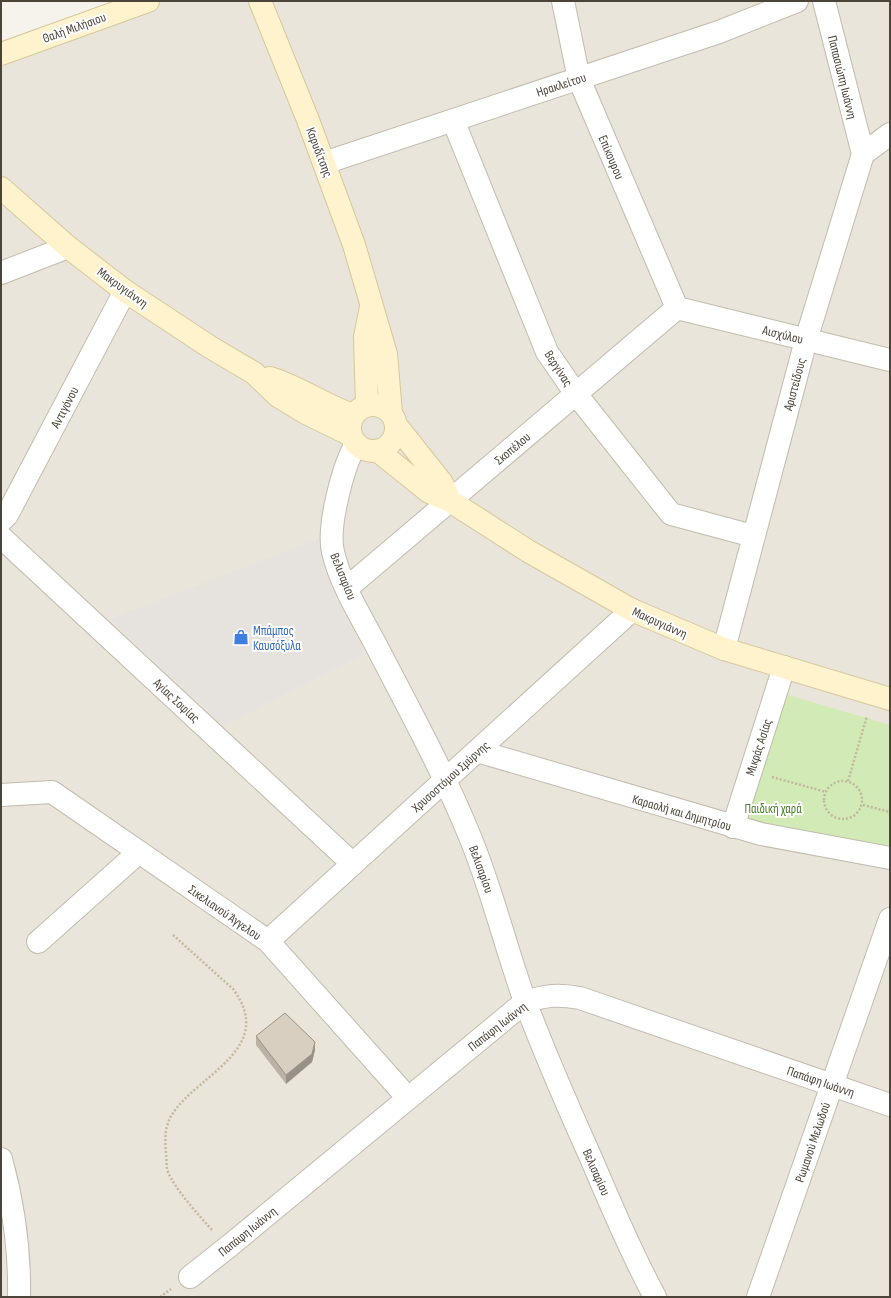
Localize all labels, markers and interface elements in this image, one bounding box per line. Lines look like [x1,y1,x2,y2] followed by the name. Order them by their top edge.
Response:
[40,9,108,47] street label: Θαλή Μιλήσιου
[824,34,860,121] street label: Παπασιώπη Ιωάννη
[534,69,588,101] street label: Ηρακλείτου
[302,125,336,180] street label: Καρυδίτσης
[595,133,628,182] street label: Επίκουρου
[94,264,151,311] street label: Μακρυγιάννη
[760,322,805,348] street label: Αισχύλου
[541,347,576,390] street label: Βεργίνας
[780,356,810,413] street label: Αριστείδους
[47,384,82,432] street label: Αντιγόνου
[491,429,534,468] street label: Σκοπέλου
[326,550,360,602] street label: Βελισαρίου
[630,604,690,642] street label: Μακρυγιάννη
[253,623,301,654] place label: Μπάμπος Καυσόξυλα
[232,628,250,646] shop icon: Μπάμπος Καυσόξυλα
[149,675,203,726] street label: Αγίας Σοφίας
[742,717,776,778] street label: Μικράς Ασίας
[408,738,493,817] street label: Χρυσοστόμου Σμύρνης
[630,791,733,835] street label: Καραολή και Δημητρίου
[744,801,802,817] park label: Παιδική χαρά
[465,843,497,895] street label: Βελισαρίου
[185,882,264,944] street label: Σικελιανού Άγγελου
[465,999,530,1055] street label: Παπάφη Ιωάννη
[785,1063,857,1101] street label: Παπάφη Ιωάννη
[792,1100,834,1185] street label: Ρωμανού Μελωδού
[579,1147,613,1198] street label: Βελισαρίου
[215,1203,280,1260] street label: Παπάφη Ιωάννη

